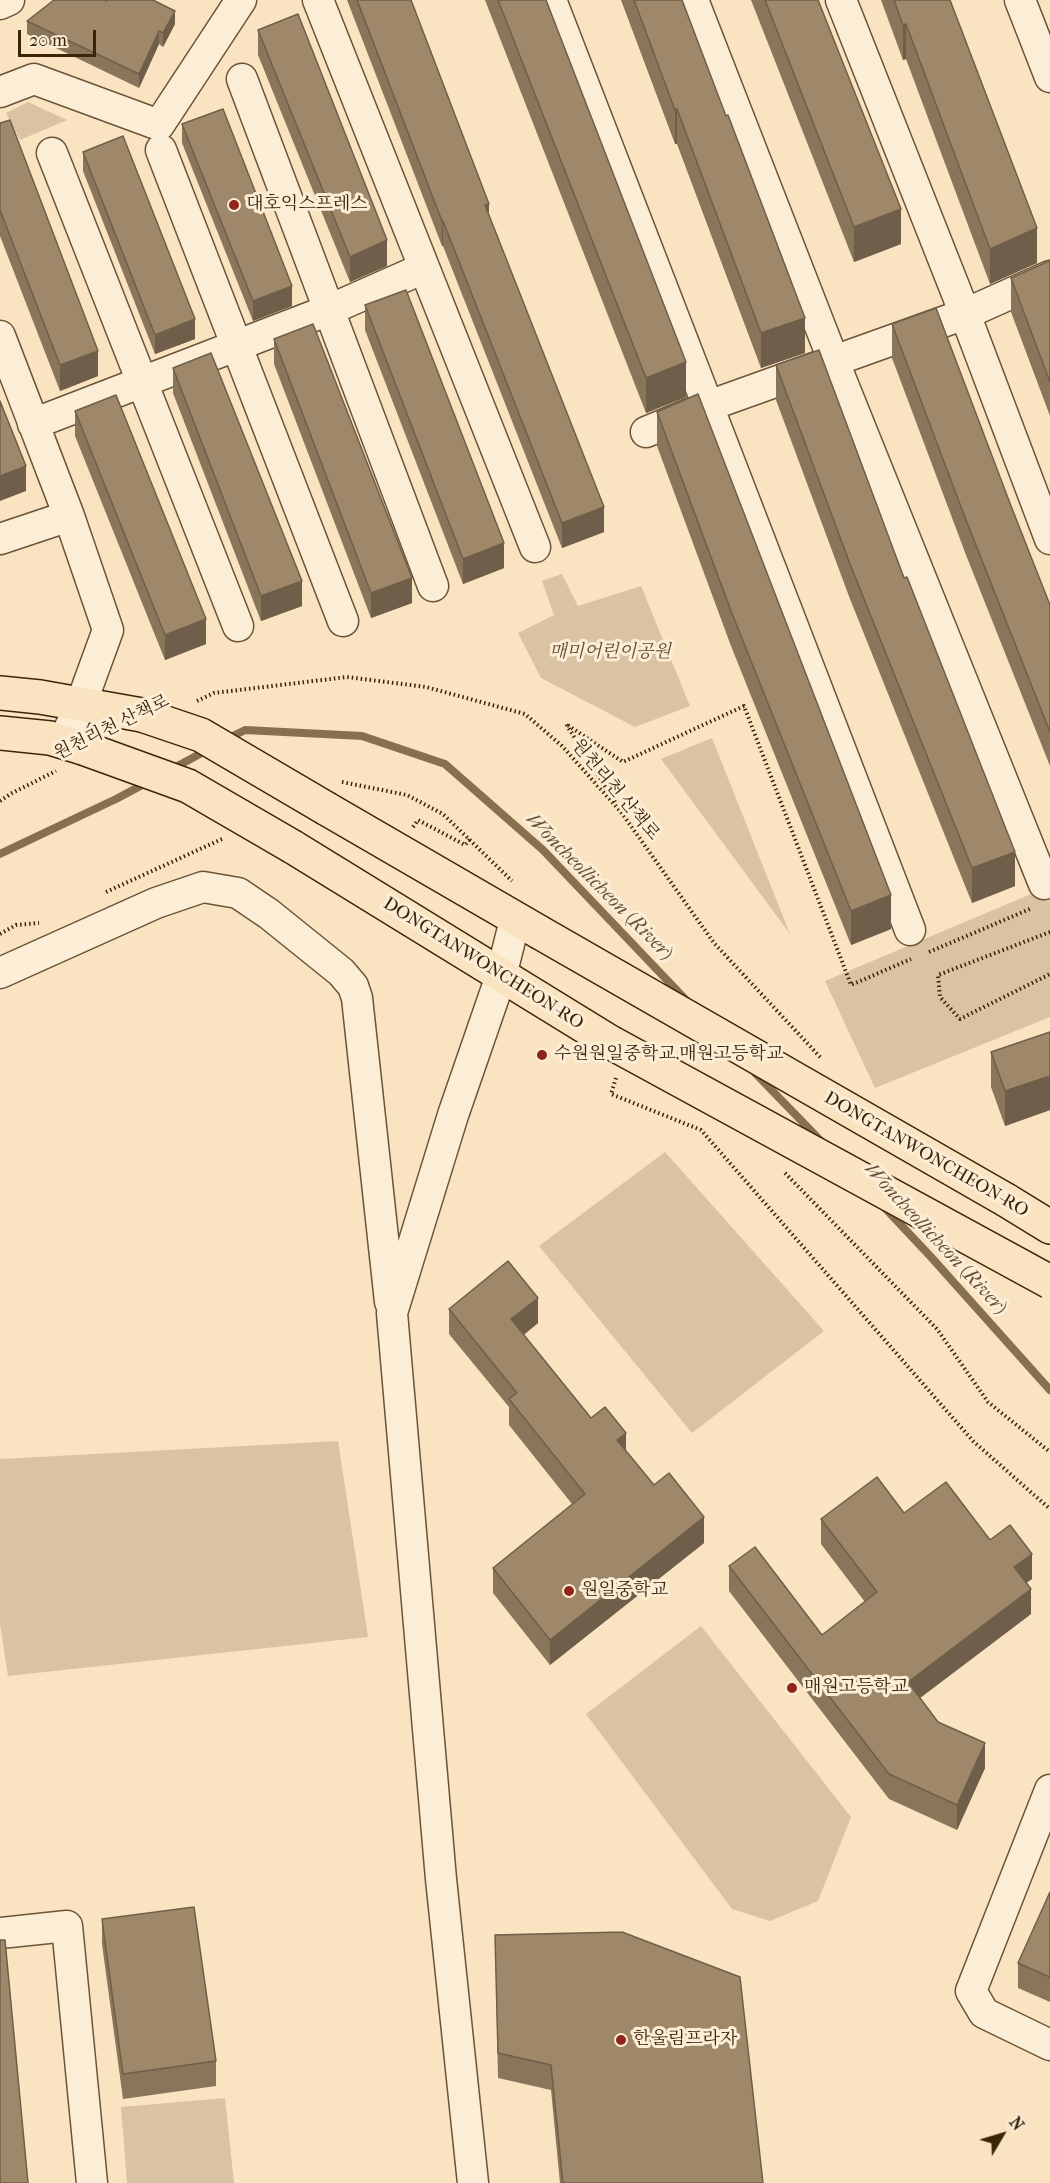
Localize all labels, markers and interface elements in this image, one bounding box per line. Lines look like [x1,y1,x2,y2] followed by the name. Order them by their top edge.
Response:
[21,18,99,56] scale bar
[29,30,67,51] text: 20 m
[246,194,368,216] place label: 대호익스프레스
[227,198,241,212] marker: 대호익스프레스
[549,642,671,664] park label: 매미어린이공원
[51,691,173,765] street label: 원천리천 산책로
[566,735,664,845] street label: 원천리천 산책로
[520,808,678,966] water label: Woncheollicheon (River)
[379,893,587,1035] street label: DONGTANWONCHEON-RO
[554,1044,784,1066] place label: 수원원일중학교.매원고등학교
[535,1048,549,1062] marker: 수원원일중학교.매원고등학교
[820,1088,1032,1222] street label: DONGTANWONCHEON-RO
[859,1158,1011,1320] water label: Woncheollicheon (River)
[581,1580,668,1602] place label: 원일중학교
[562,1584,576,1598] marker: 원일중학교
[804,1677,908,1699] place label: 매원고등학교
[785,1681,799,1695] marker: 매원고등학교
[633,2029,737,2051] place label: 한울림프라자
[614,2033,628,2047] marker: 한울림프라자
[972,2105,1032,2165] north arrow
[1005,2113,1028,2134] text: N

